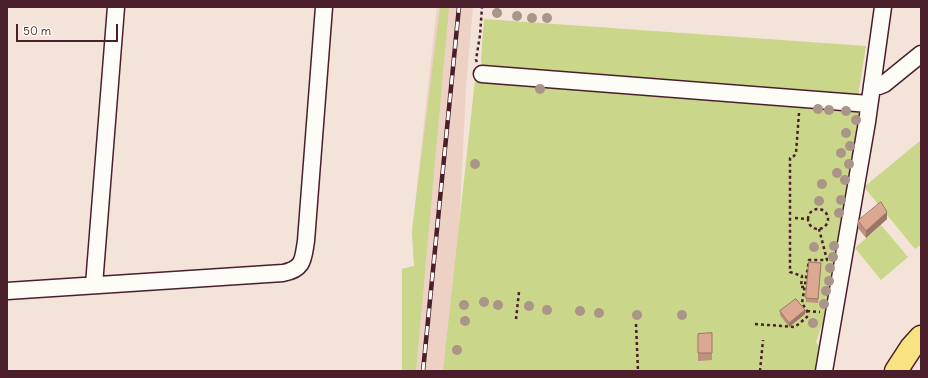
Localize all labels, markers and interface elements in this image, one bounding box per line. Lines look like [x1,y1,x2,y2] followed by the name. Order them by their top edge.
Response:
[18,16,120,42] scale bar
[23,23,51,38] text: 50 m

